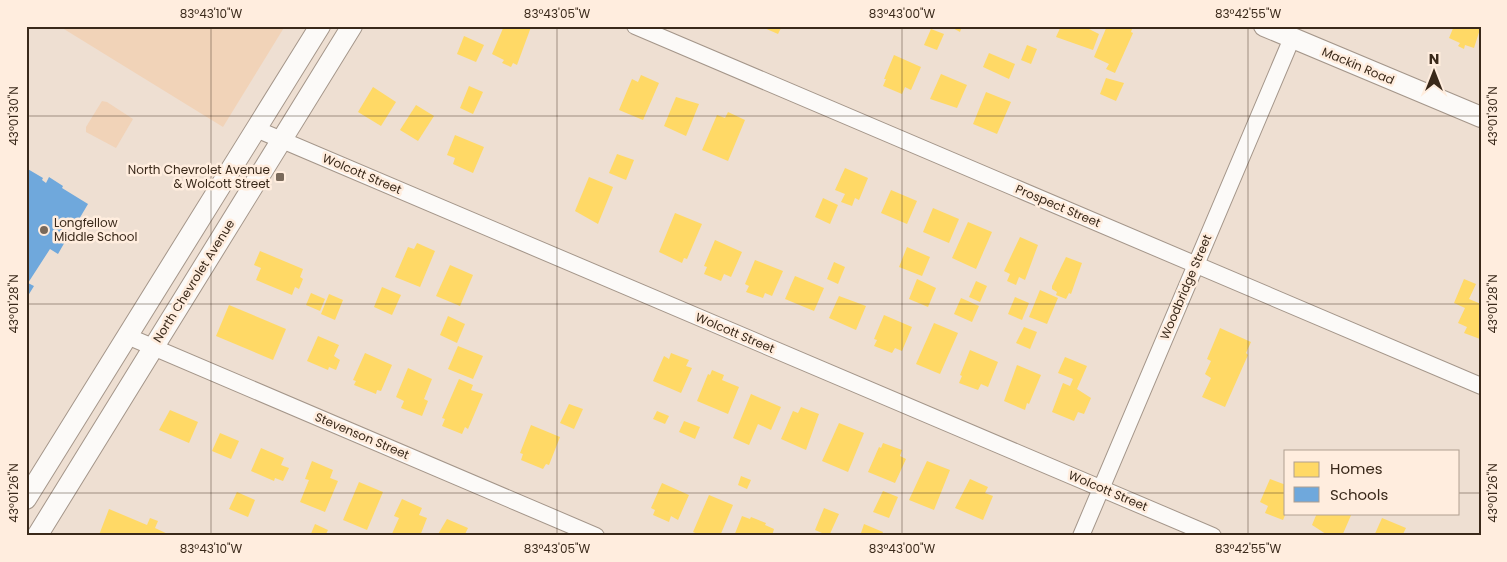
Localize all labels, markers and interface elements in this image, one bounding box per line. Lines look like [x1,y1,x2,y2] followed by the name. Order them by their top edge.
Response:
[180,5,243,22] text: 83°43'10"W
[524,5,590,22] text: 83°43'05"W
[869,5,935,22] text: 83°43'00"W
[1215,5,1281,22] text: 83°42'55"W
[1319,43,1397,88] street label: Mackin Road
[1410,48,1460,98] north arrow
[1429,49,1439,69] text: N
[5,86,22,146] text: 43°01'30"N
[1484,86,1501,146] text: 43°01'30"N
[320,149,404,198] street label: Wolcott Street
[128,161,270,192] place label: North Chevrolet Avenue & Wolcott Street
[274,171,286,183] marker: North Chevrolet Avenue & Wolcott Street
[1013,180,1103,231] street label: Prospect Street
[54,214,137,245] place label: Longfellow Middle School
[149,216,238,346] street label: North Chevrolet Avenue
[38,224,50,236] marker: Longfellow Middle School
[1156,232,1215,342] street label: Woodbridge Street
[5,274,22,334] text: 43°01'28"N
[1484,274,1501,334] text: 43°01'28"N
[693,308,777,357] street label: Wolcott Street
[313,408,412,463] street label: Stevenson Street
[1284,450,1460,514] legend
[1330,458,1383,479] text: Homes
[5,463,22,523] text: 43°01'26"N
[1484,463,1501,523] text: 43°01'26"N
[1066,466,1150,515] street label: Wolcott Street
[1330,484,1388,505] text: Schools
[180,540,243,557] text: 83°43'10"W
[524,540,590,557] text: 83°43'05"W
[869,540,935,557] text: 83°43'00"W
[1215,540,1281,557] text: 83°42'55"W

